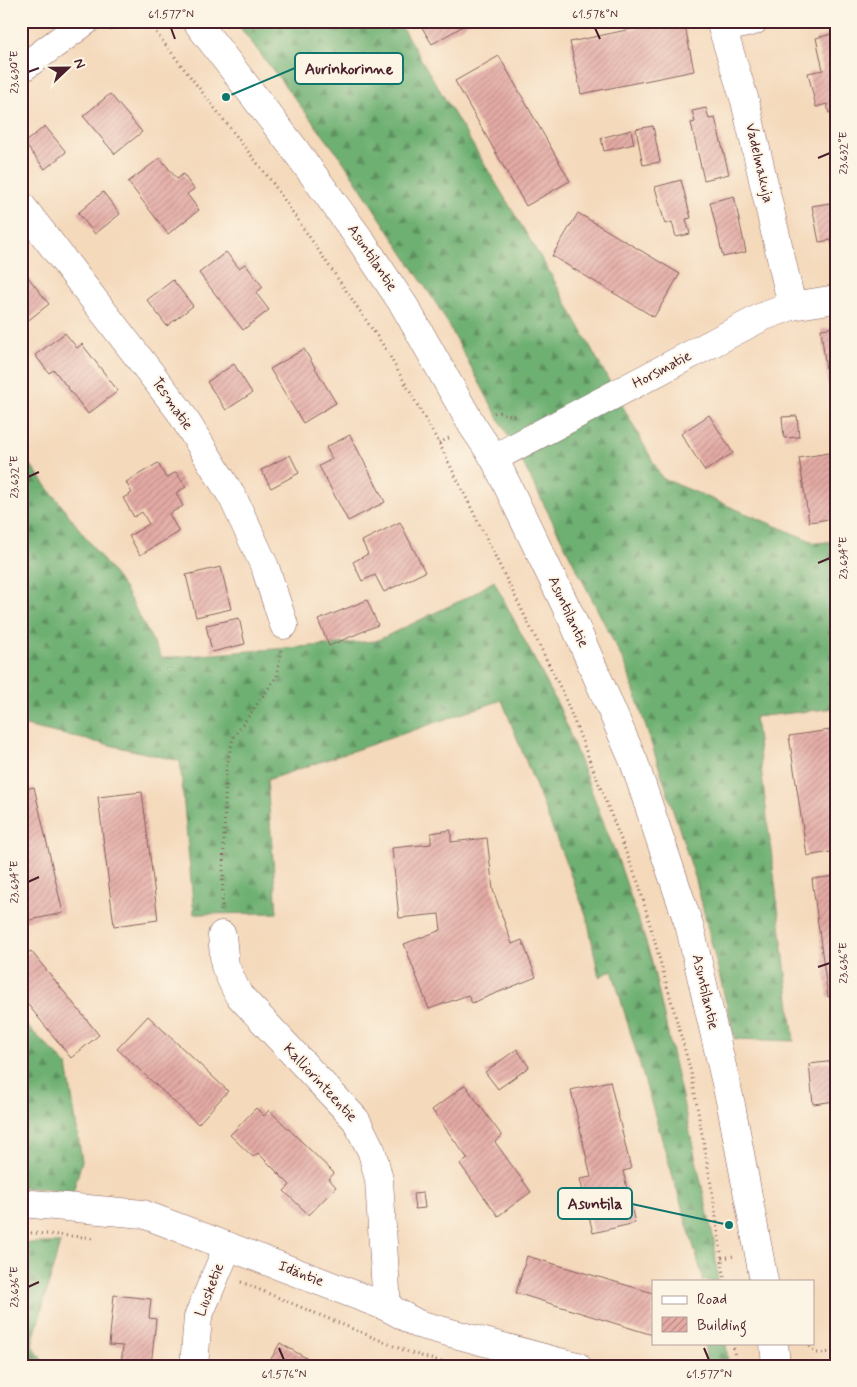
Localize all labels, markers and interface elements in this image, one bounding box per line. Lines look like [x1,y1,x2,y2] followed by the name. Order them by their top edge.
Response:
[148,7,194,23] text: 61.577°N
[572,7,618,23] text: 61.578°N
[42,42,92,92] north arrow
[7,50,23,94] text: 23.630°E
[295,53,403,84] callout: Aurinkorinne
[69,56,89,71] text: N
[305,59,394,80] text: Aurinkorinne
[740,121,778,205] street label: Vadelmakuja
[836,131,852,175] text: 23.632°E
[342,221,402,295] street label: Asuntilantie
[629,346,695,394] street label: Horsmatie
[147,374,197,434] street label: Tesmatie
[7,455,23,499] text: 23.632°E
[836,536,852,580] text: 23.634°E
[543,573,593,651] street label: Asuntilantie
[7,860,23,904] text: 23.634°E
[836,942,852,984] text: 23.636°E
[687,952,723,1032] street label: Asuntilantie
[278,1039,362,1127] street label: Kalliorinteentie
[558,1188,632,1219] callout: Asuntila
[568,1194,622,1215] text: Asuntila
[275,1256,327,1292] street label: Idäntie
[191,1260,229,1320] street label: Liusketie
[7,1266,23,1308] text: 23.636°E
[652,1280,814,1344] legend
[697,1290,727,1310] text: Road
[697,1316,747,1337] text: Building
[261,1367,307,1383] text: 61.576°N
[686,1367,732,1383] text: 61.577°N

